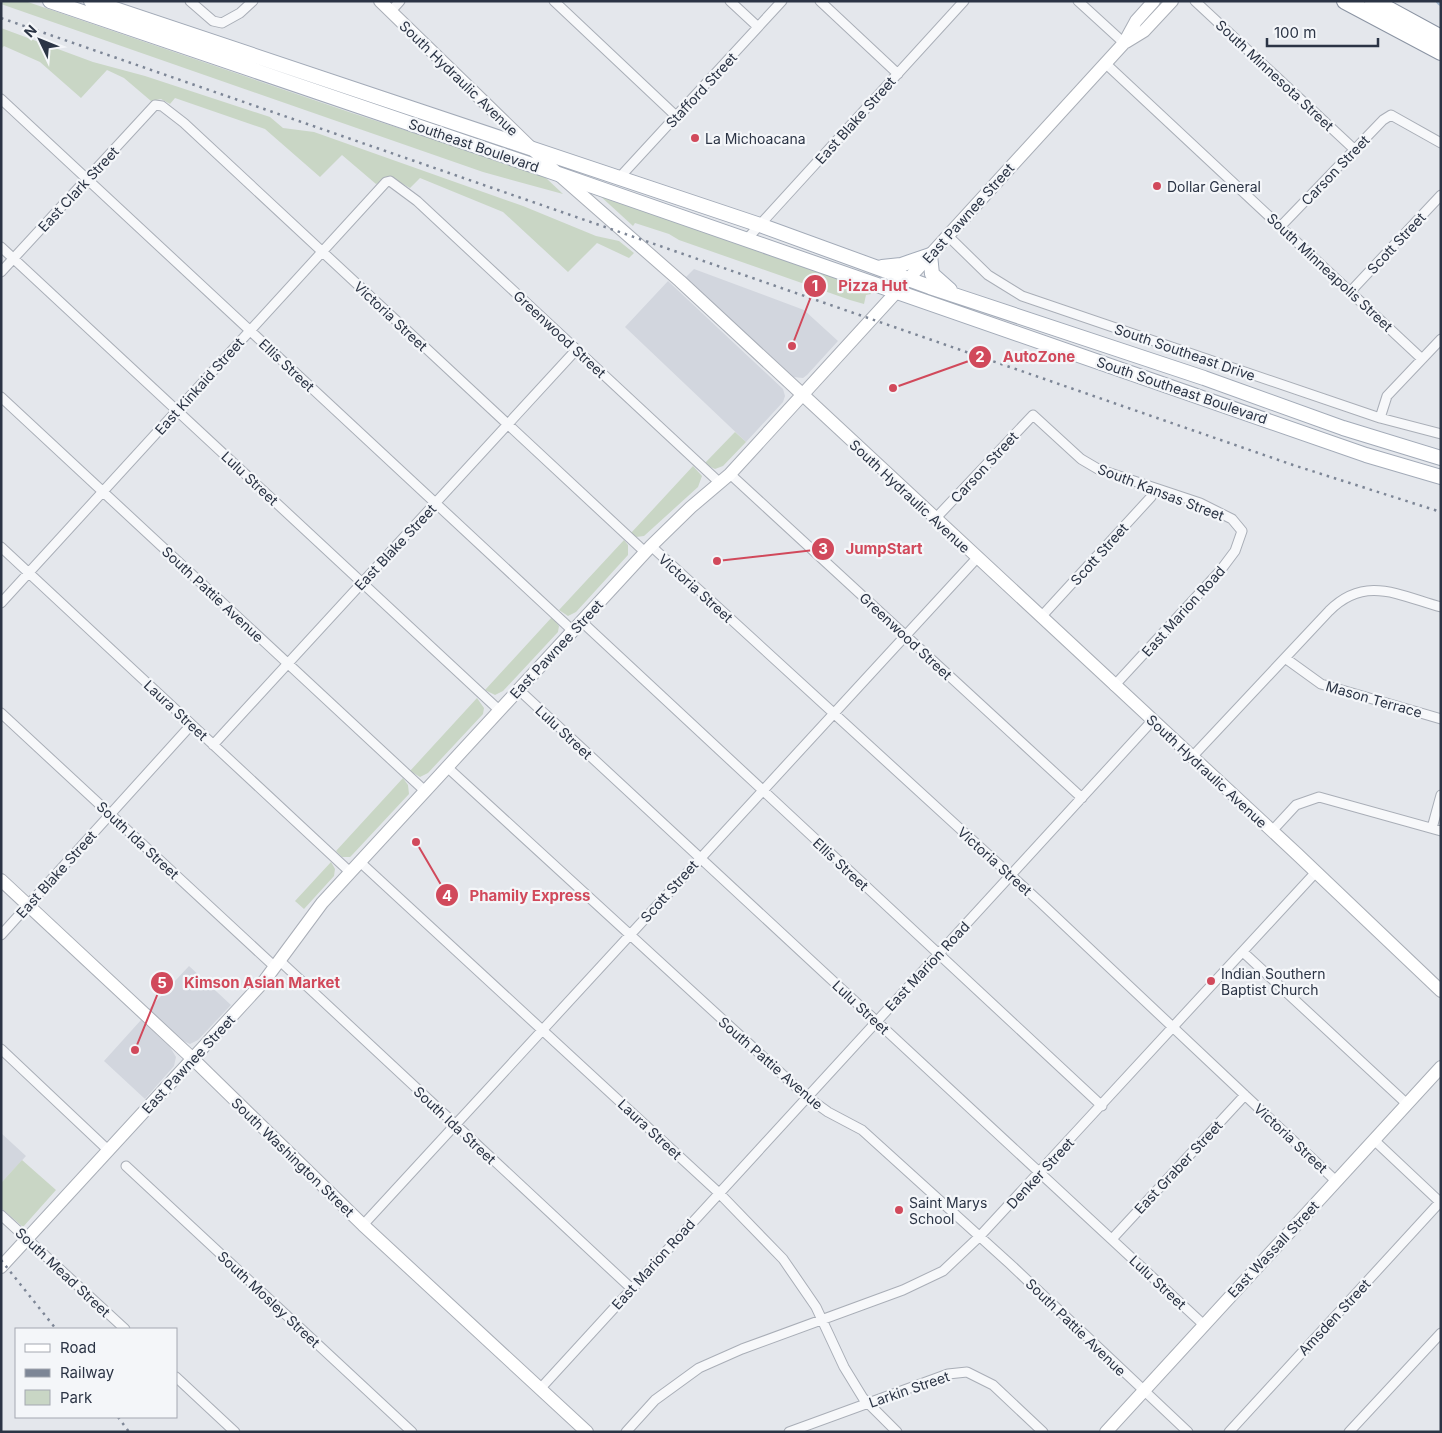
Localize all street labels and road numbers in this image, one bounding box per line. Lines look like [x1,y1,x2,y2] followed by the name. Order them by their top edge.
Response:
[1213,16,1338,134] street label: South Minnesota Street
[396,17,522,139] street label: South Hydraulic Avenue
[662,49,740,131] street label: Stafford Street
[811,73,899,167] street label: East Blake Street
[406,115,542,175] street label: Southeast Boulevard
[1297,131,1373,209] street label: Carson Street
[34,143,122,235] street label: East Clark Street
[919,159,1018,266] street label: East Pawnee Street
[1264,209,1397,335] street label: South Minneapolis Street
[1363,209,1429,277] street label: Scott Street
[351,278,431,355] street label: Victoria Street
[510,287,610,381] street label: Greenwood Street
[1112,320,1258,384] street label: South Southeast Drive
[151,334,247,438] street label: East Kinkaid Street
[256,335,318,395] street label: Ellis Street
[1094,353,1270,427] street label: South Southeast Boulevard
[947,428,1021,506] street label: Carson Street
[846,436,974,556] street label: South Hydraulic Avenue
[218,447,282,509] street label: Lulu Street
[1095,460,1227,524] street label: South Kansas Street
[351,500,440,594] street label: East Blake Street
[1067,519,1132,589] street label: Scott Street
[159,543,267,645] street label: South Pattie Avenue
[655,550,737,626] street label: Victoria Street
[1138,562,1228,660] street label: East Marion Road
[856,589,956,683] street label: Greenwood Street
[506,596,606,702] street label: East Pawnee Street
[141,676,212,744] street label: Laura Street
[1324,677,1424,721] street label: Mason Terrace
[532,701,596,763] street label: Lulu Street
[1143,711,1271,831] street label: South Hydraulic Avenue
[93,798,183,883] street label: South Ida Street
[954,823,1036,899] street label: Victoria Street
[12,827,100,921] street label: East Blake Street
[810,834,872,894] street label: Ellis Street
[637,856,702,926] street label: Scott Street
[881,918,973,1014] street label: East Marion Road
[829,976,893,1038] street label: Lulu Street
[138,1011,238,1117] street label: East Pawnee Street
[715,1013,827,1113] street label: South Pattie Avenue
[410,1083,500,1168] street label: South Ida Street
[228,1094,358,1220] street label: South Washington Street
[615,1095,686,1163] street label: Laura Street
[1251,1100,1331,1177] street label: Victoria Street
[1130,1117,1226,1217] street label: East Graber Street
[1003,1134,1077,1212] street label: Denker Street
[1224,1197,1322,1301] street label: East Wassall Street
[608,1215,698,1313] street label: East Marion Road
[12,1224,114,1321] street label: South Mead Street
[214,1247,324,1351] street label: South Mosley Street
[1126,1251,1190,1313] street label: Lulu Street
[1022,1275,1130,1379] street label: South Pattie Avenue
[1294,1275,1374,1359] street label: Amsden Street
[866,1367,952,1411] street label: Larkin Street

